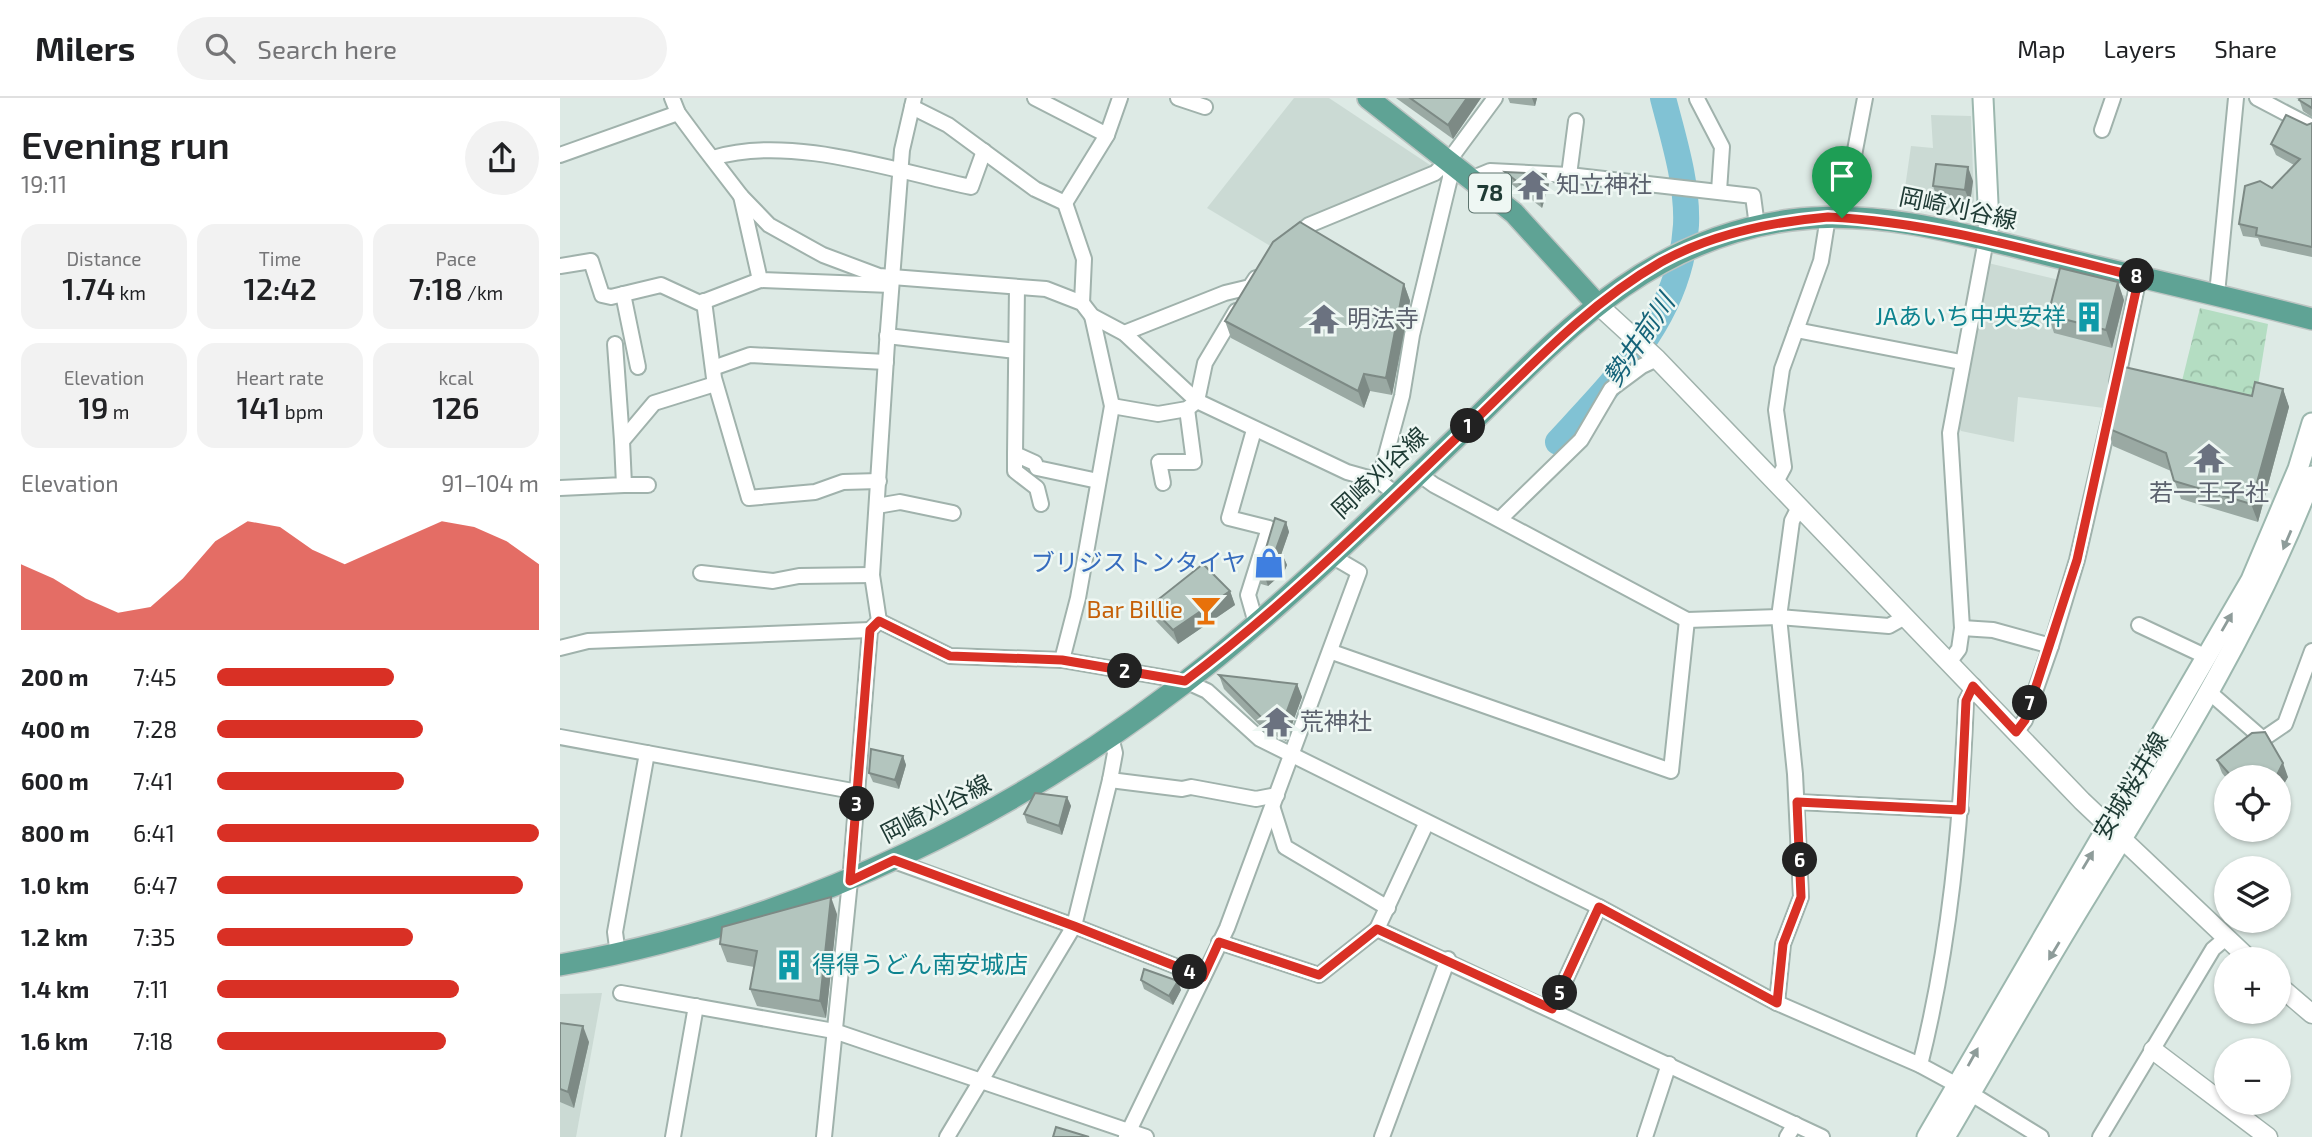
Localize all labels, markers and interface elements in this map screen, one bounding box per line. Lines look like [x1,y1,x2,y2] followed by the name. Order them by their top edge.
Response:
[177,17,667,80] search box
[35,28,135,68] text: Milers
[201,29,239,67] icon: search
[257,33,397,64] text: Search here
[2017,34,2065,63] text: Map
[2103,34,2176,63] text: Layers
[2214,34,2277,63] text: Share
[21,121,230,167] text: Evening run
[465,121,539,195] button: share
[1812,146,1872,218] pin
[1823,157,1861,195] icon: arrive
[1516,168,1550,202] temple icon: 知立神社
[1556,169,1652,198] place label: 知立神社
[21,170,67,198] text: 19:11
[1469,174,1511,212] road number: 78
[1897,181,2020,234] street label: 岡崎刈谷線
[66,247,142,270] text: Distance
[259,247,301,270] text: Time
[436,247,476,270] text: Pace
[2120,258,2154,294] pin: 8
[2131,264,2142,287] text: 8
[62,270,115,306] text: 1.74
[243,270,317,306] text: 12:42
[409,270,463,306] text: 7:18
[115,281,146,304] text: km
[463,281,503,304] text: /km
[1596,285,1681,391] water label: 勢井前川
[2072,300,2106,334] building icon: JAあいち中央安祥
[1875,301,2066,330] place label: JAあいち中央安祥
[1307,302,1341,336] temple icon: 明法寺
[1347,303,1419,332] place label: 明法寺
[64,366,144,389] text: Elevation
[236,366,324,389] text: Heart rate
[439,366,473,389] text: kcal
[79,389,109,425] text: 19
[237,389,281,425] text: 141
[432,389,480,425] text: 126
[109,400,129,423] text: m
[281,400,323,423] text: bpm
[1450,408,1486,444] pin: 1
[1463,414,1472,437] text: 1
[1325,420,1433,523] street label: 岡崎刈谷線
[2192,441,2226,475] temple icon: 若一王子社
[21,469,119,497] text: Elevation
[441,469,539,497] text: 91–104 m
[2149,477,2269,506] place label: 若一王子社
[2281,530,2293,550] one-way arrow
[1252,546,1286,580] shop icon: ブリジストンタイヤ
[1031,547,1246,576] place label: ブリジストンタイヤ
[1189,593,1223,627] bar icon: Bar Billie
[1087,594,1183,623] place label: Bar Billie
[2221,612,2233,631] one-way arrow
[1108,654,1142,688] pin: 2
[1119,659,1130,682] text: 2
[21,663,89,691] text: 200 m
[133,663,177,691] text: 7:45
[2012,686,2048,720] pin: 7
[2024,691,2035,714] text: 7
[1260,705,1294,739] temple icon: 荒神社
[1300,706,1372,735] place label: 荒神社
[21,715,90,743] text: 400 m
[133,715,177,743] text: 7:28
[2086,726,2173,844] street label: 安城桜井線
[2214,765,2291,1115] map controls
[2214,765,2291,842] button: locate
[21,767,89,795] text: 600 m
[133,767,174,795] text: 7:41
[875,768,995,848] street label: 岡崎刈谷線
[840,786,874,822] pin: 3
[851,792,862,815] text: 3
[21,819,90,847] text: 800 m
[133,819,175,847] text: 6:41
[1782,842,1818,878] pin: 6
[1794,848,1805,871] text: 6
[2081,851,2094,870] one-way arrow
[2214,856,2291,933] button: layers
[21,871,89,899] text: 1.0 km
[133,871,178,899] text: 6:47
[21,923,88,951] text: 1.2 km
[133,923,175,951] text: 7:35
[2048,941,2061,960] one-way arrow
[2214,947,2291,1024] button: +
[772,948,806,982] building icon: 得得うどん南安城店
[812,949,1028,978] place label: 得得うどん南安城店
[1172,954,1208,990] pin: 4
[1183,960,1196,983] text: 4
[21,975,89,1003] text: 1.4 km
[133,975,169,1003] text: 7:11
[1542,976,1578,1010] pin: 5
[1554,981,1565,1004] text: 5
[21,1027,88,1055] text: 1.6 km
[133,1027,173,1055] text: 7:18
[2214,1038,2291,1115] button: −
[1967,1047,1979,1066] one-way arrow

